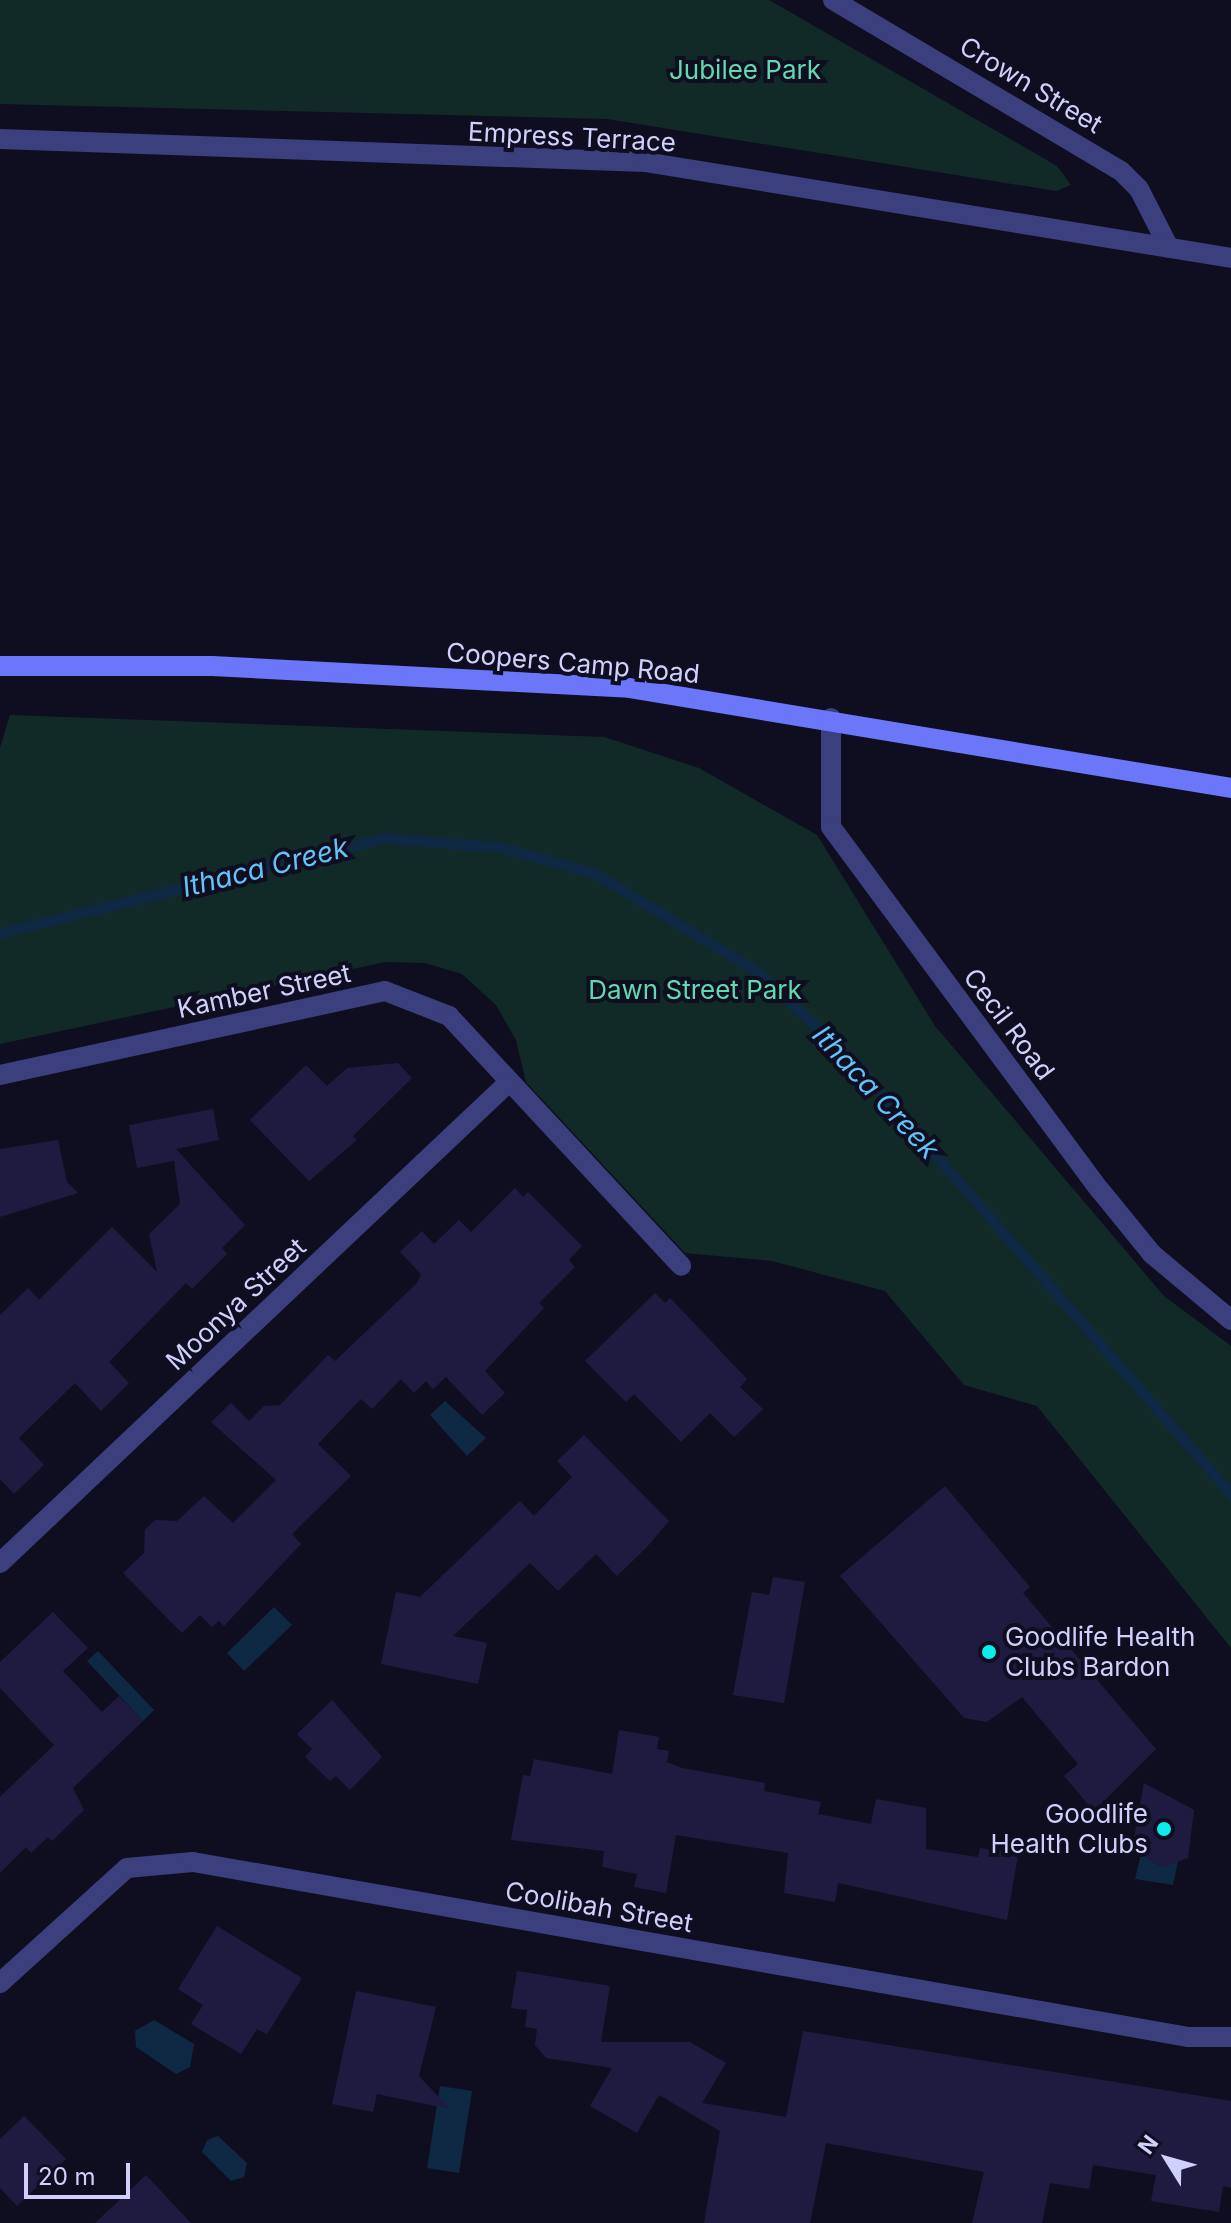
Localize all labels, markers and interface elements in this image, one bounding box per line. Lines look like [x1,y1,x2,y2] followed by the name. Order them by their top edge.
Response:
[954,30,1108,140] street label: Crown Street
[669,54,821,86] park label: Jubilee Park
[467,116,677,158] street label: Empress Terrace
[445,636,701,690] street label: Coopers Camp Road
[178,830,352,904] water label: Ithaca Creek
[174,957,354,1025] street label: Kamber Street
[957,962,1061,1086] street label: Cecil Road
[588,974,802,1006] park label: Dawn Street Park
[806,1018,946,1166] water label: Ithaca Creek
[160,1231,312,1377] street label: Moonya Street
[1005,1621,1195,1682] place label: Goodlife Health Clubs Bardon
[980,1643,998,1661] marker: Goodlife Health Clubs Bardon
[990,1798,1148,1860] place label: Goodlife Health Clubs
[1155,1820,1173,1838] marker: Goodlife Health Clubs
[503,1875,695,1939] street label: Coolibah Street
[1127,2119,1207,2199] north arrow
[1132,2130,1163,2159] text: N
[28,2147,134,2197] scale bar
[38,2162,96,2191] text: 20 m

